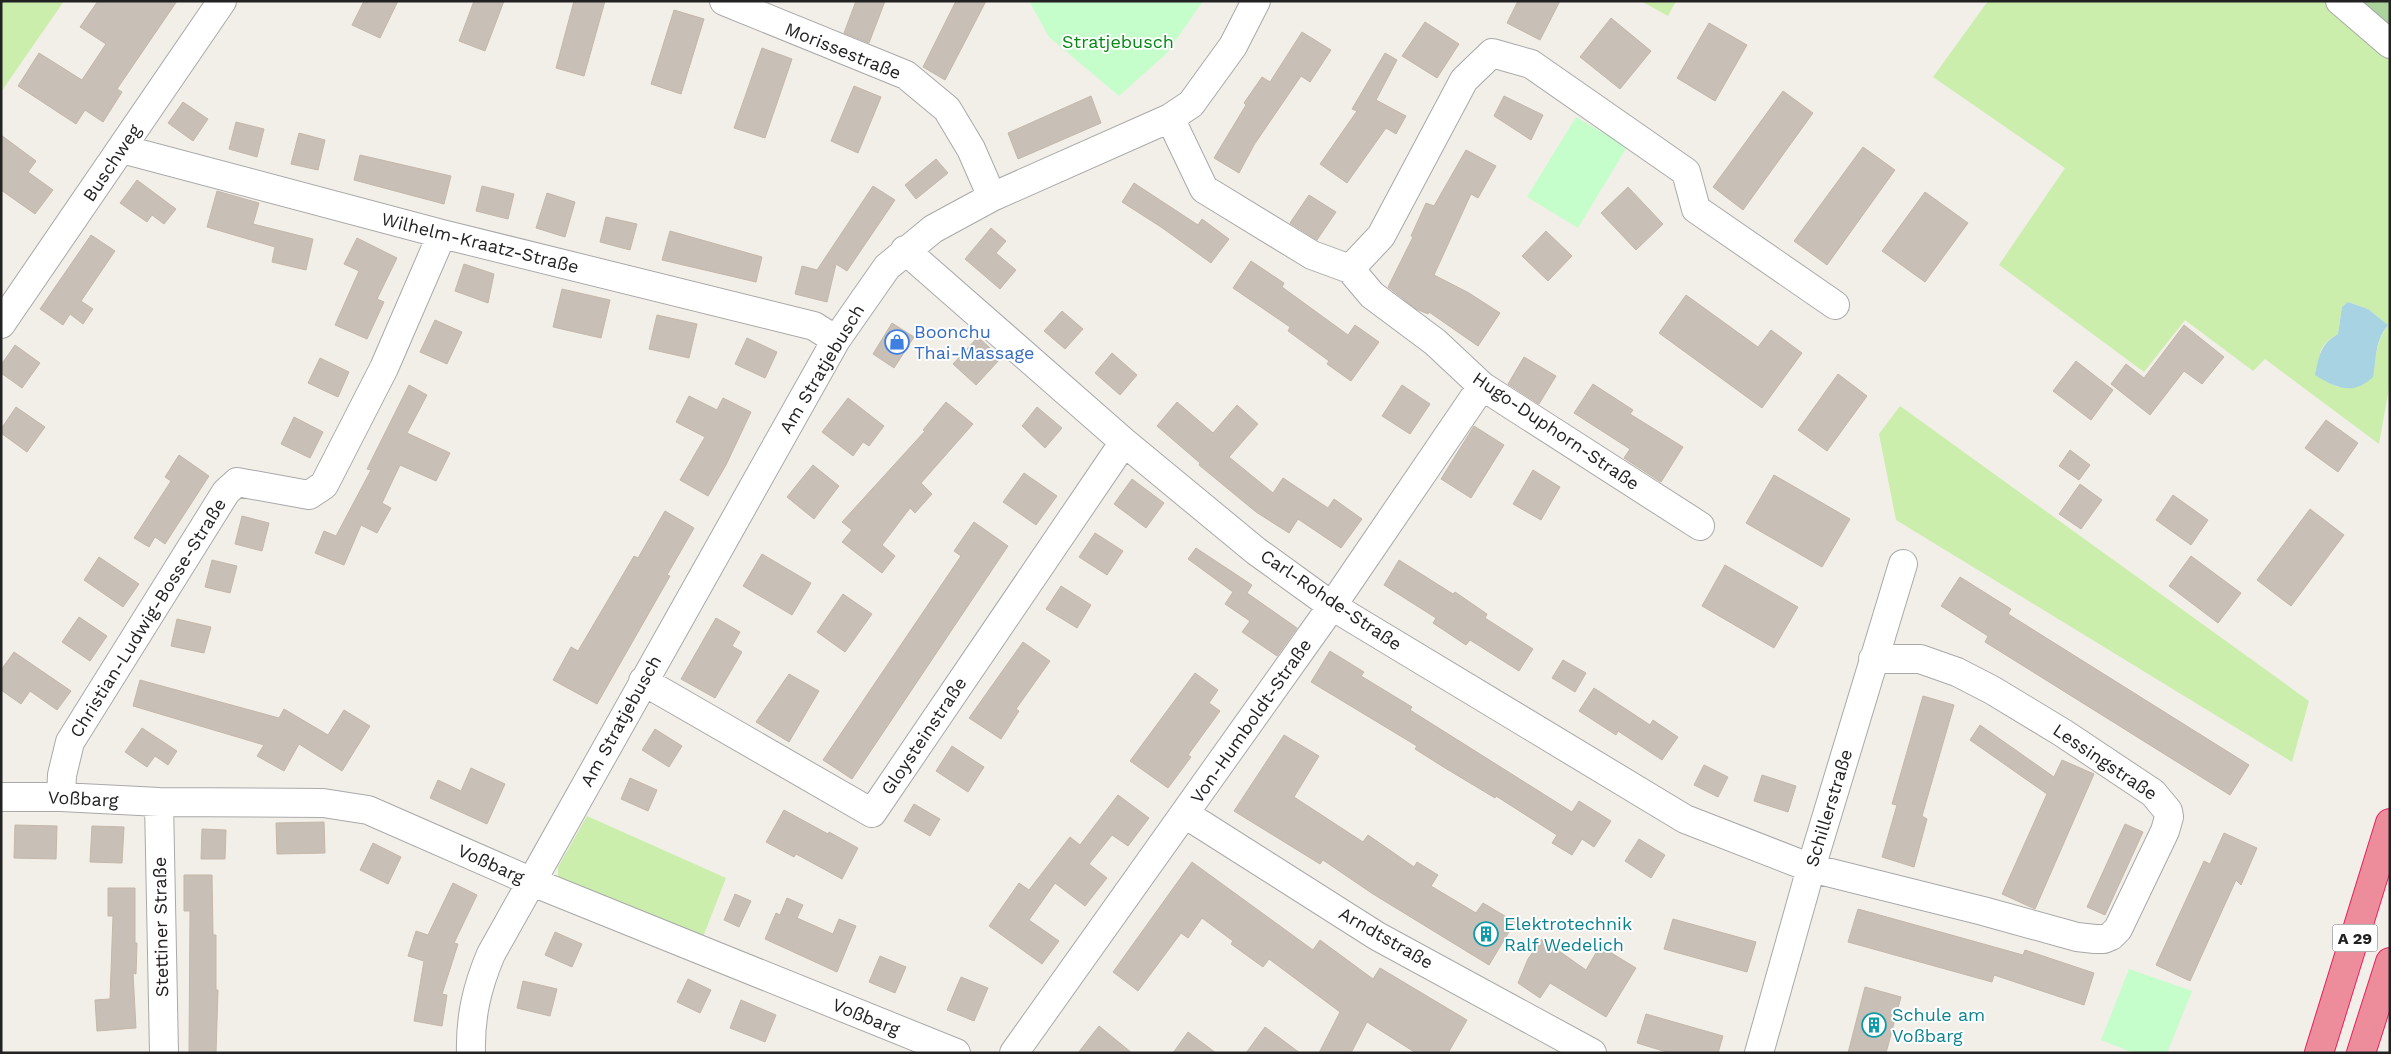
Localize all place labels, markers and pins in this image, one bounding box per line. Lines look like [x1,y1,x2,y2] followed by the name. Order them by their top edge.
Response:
[914,321,1034,363] place label: Boonchu Thai-Massage
[884,329,910,355] shop icon: Boonchu Thai-Massage
[1504,913,1632,955] place label: Elektrotechnik Ralf Wedelich
[1473,921,1499,947] building icon: Elektrotechnik Ralf Wedelich
[1892,1004,1985,1046] place label: Schule am Voßbarg
[1861,1012,1887,1038] building icon: Schule am Voßbarg

